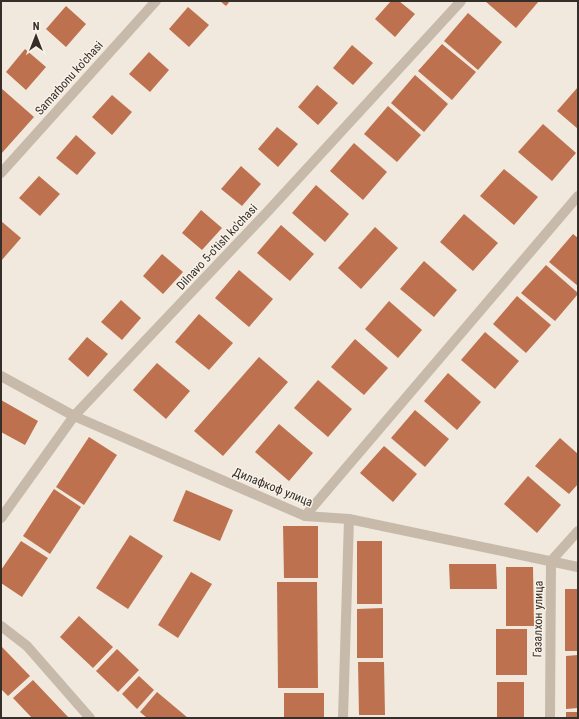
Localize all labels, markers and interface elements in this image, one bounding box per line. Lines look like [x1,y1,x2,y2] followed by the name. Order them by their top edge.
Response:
[16,16,56,56] north arrow
[33,20,40,33] text: N
[32,38,106,118] street label: Samarbonu ko'chasi
[174,201,260,293] street label: Dilnavo 5-o'tish ko'chasi
[231,465,315,509] street label: Дилафкоф улица
[530,580,546,657] street label: Газалхон улица

